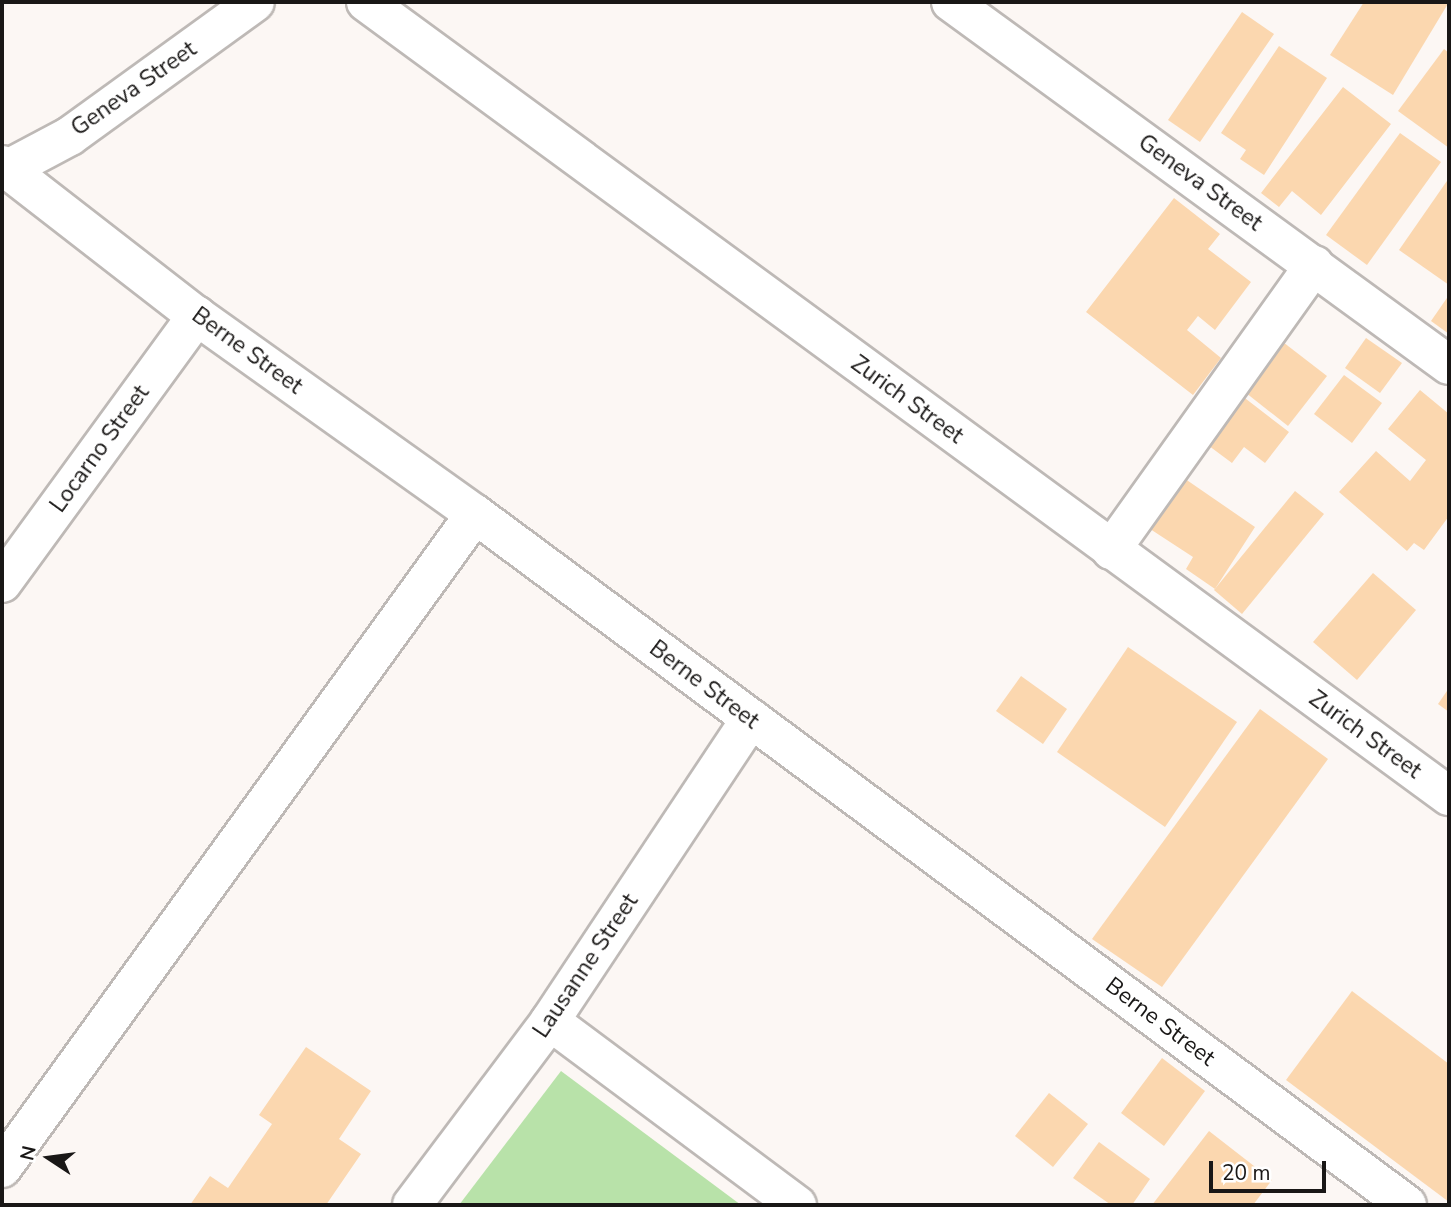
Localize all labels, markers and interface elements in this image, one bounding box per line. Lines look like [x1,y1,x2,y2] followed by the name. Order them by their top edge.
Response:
[66,36,202,142] street label: Geneva Street
[1133,129,1267,237] street label: Geneva Street
[186,302,308,400] street label: Berne Street
[845,350,969,450] street label: Zurich Street
[45,380,155,518] street label: Locarno Street
[644,635,764,735] street label: Berne Street
[1303,685,1427,785] street label: Zurich Street
[528,889,644,1043] street label: Lausanne Street
[1100,972,1220,1072] street label: Berne Street
[14,1123,84,1193] north arrow
[14,1143,43,1163] text: N
[1213,1148,1330,1192] scale bar
[1222,1159,1271,1187] text: 20 m

